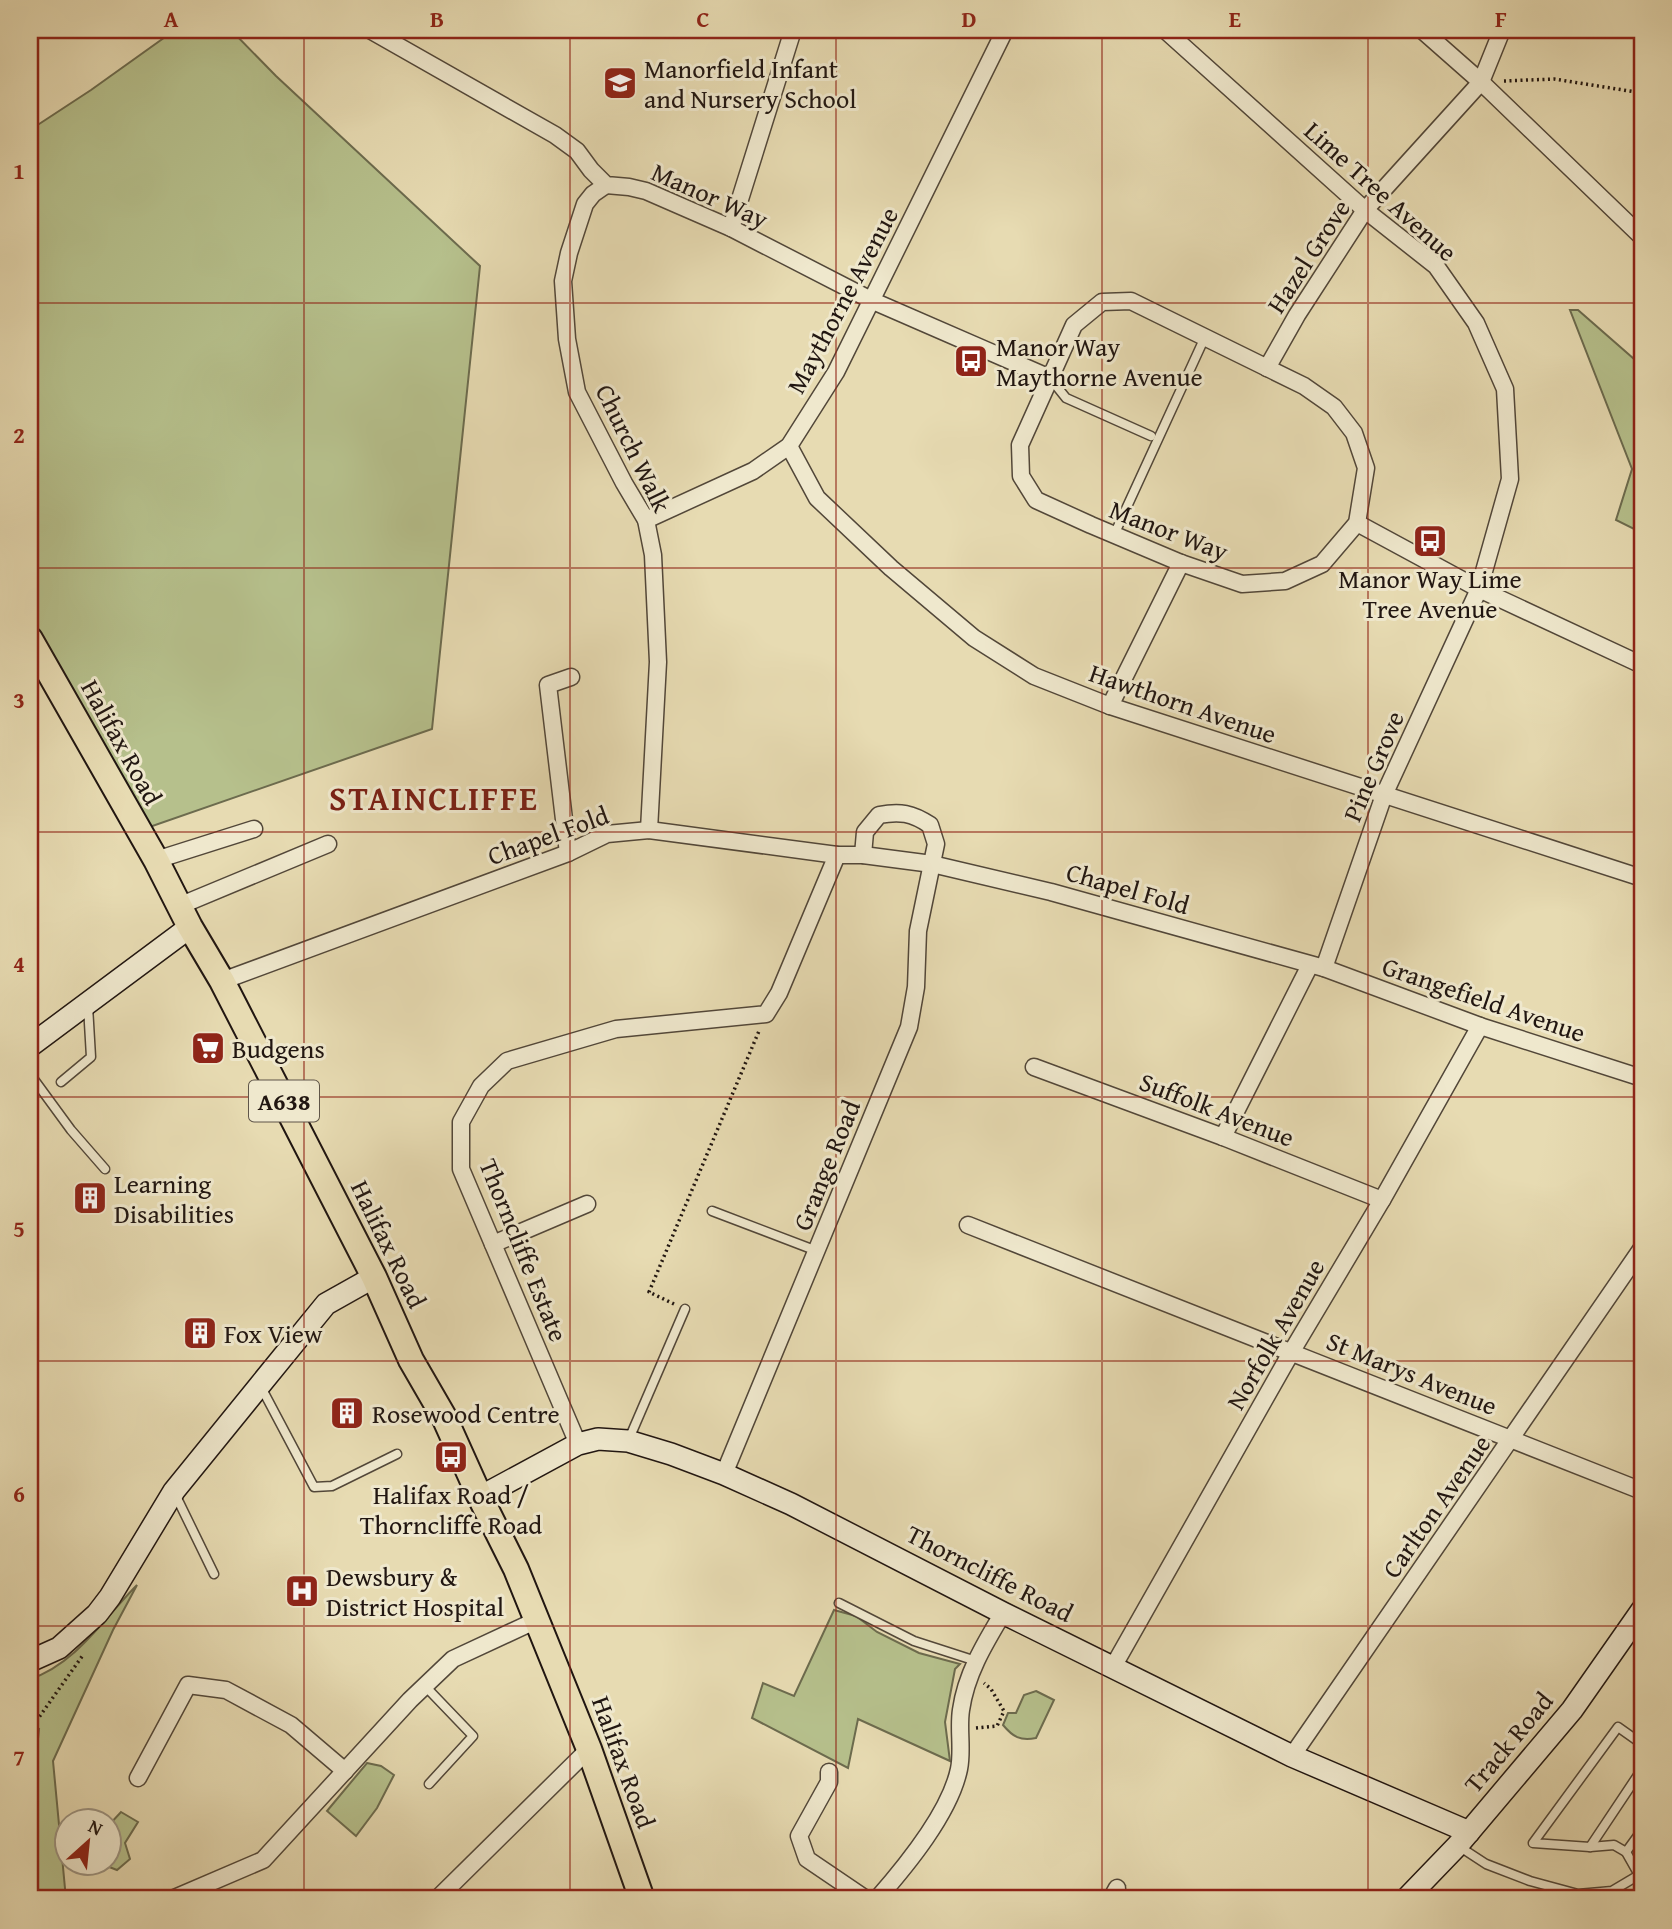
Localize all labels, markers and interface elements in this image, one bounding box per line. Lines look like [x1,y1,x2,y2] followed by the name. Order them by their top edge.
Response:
[164,2,179,35] text: A
[430,2,444,35] text: B
[696,2,710,35] text: C
[962,2,977,35] text: D
[1229,2,1241,35] text: E
[1495,2,1507,35] text: F
[644,49,856,118] place label: Manorfield Infant and Nursery School
[601,64,639,102] school or university icon: Manorfield Infant and Nursery School
[1296,112,1466,270] street label: Lime Tree Avenue
[645,152,775,238] street label: Manor Way
[13,154,25,187] text: 1
[1256,191,1360,321] street label: Hazel Grove
[776,200,908,400] street label: Maythorne Avenue
[996,327,1203,396] place label: Manor Way Maythorne Avenue
[952,342,990,380] bus stop icon: Manor Way Maythorne Avenue
[586,377,682,519] street label: Church Walk
[13,418,25,451] text: 2
[1104,490,1234,570] street label: Manor Way
[1411,522,1449,560] bus stop icon: Manor Way Lime Tree Avenue
[1338,559,1522,628] place label: Manor Way Lime Tree Avenue
[1084,653,1282,753] street label: Hawthorn Avenue
[71,672,173,812] street label: Halifax Road
[13,683,25,716] text: 3
[1332,705,1414,827] street label: Pine Grove
[329,774,539,822] district label: STAINCLIFFE
[482,795,614,875] street label: Chapel Fold
[1062,852,1194,924] street label: Chapel Fold
[1377,946,1591,1052] street label: Grangefield Avenue
[13,947,25,980] text: 4
[189,1029,227,1067] supermarket icon: Budgens
[232,1029,325,1068] place label: Budgens
[1134,1062,1300,1156] street label: Suffolk Avenue
[249,1080,319,1121] road number: A638
[782,1094,870,1236] street label: Grange Road
[470,1153,578,1347] street label: Thorncliffe Estate
[114,1164,234,1233] place label: Learning Disabilities
[341,1173,437,1315] street label: Halifax Road
[71,1179,109,1217] building icon: Learning Disabilities
[13,1212,25,1245] text: 5
[1216,1251,1334,1417] street label: Norfolk Avenue
[181,1314,219,1352] building icon: Fox View
[224,1314,323,1353] place label: Fox View
[1321,1321,1503,1425] street label: St Marys Avenue
[328,1394,366,1432] building icon: Rosewood Centre
[372,1394,560,1433] place label: Rosewood Centre
[1372,1426,1500,1586] street label: Carlton Avenue
[432,1438,470,1476] bus stop icon: Halifax Road / Thorncliffe Road
[360,1475,542,1544] place label: Halifax Road / Thorncliffe Road
[13,1477,25,1510] text: 6
[900,1514,1080,1632] street label: Thorncliffe Road
[326,1557,504,1626] place label: Dewsbury & District Hospital
[283,1572,321,1610] hospital icon: Dewsbury & District Hospital
[1454,1683,1562,1801] street label: Track Road
[582,1690,666,1834] street label: Halifax Road
[13,1741,25,1774] text: 7
[52,1806,122,1876] north arrow
[84,1811,108,1842] text: N

